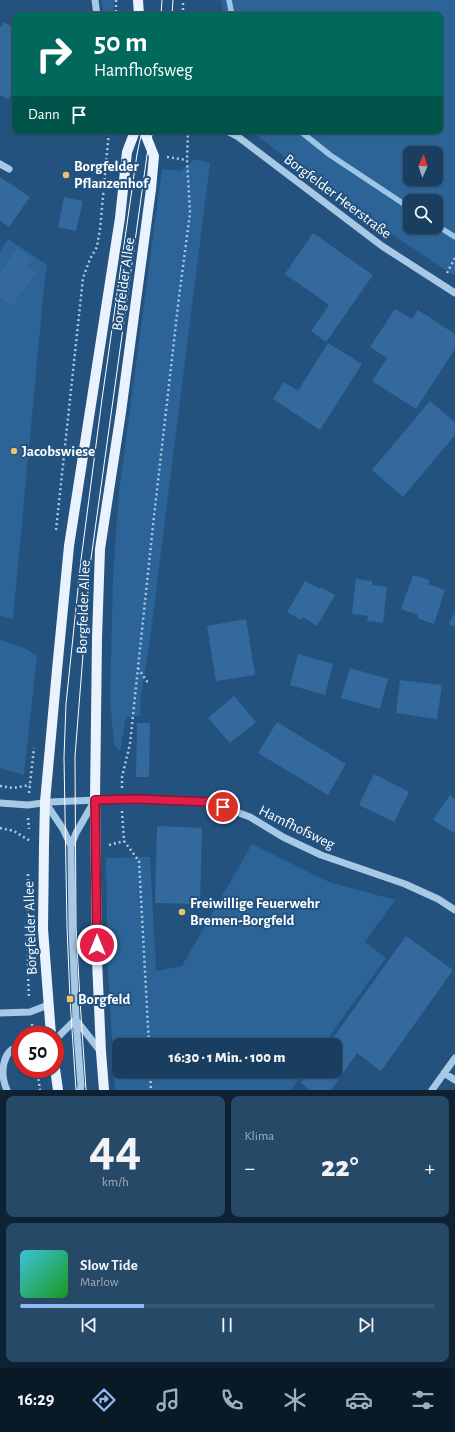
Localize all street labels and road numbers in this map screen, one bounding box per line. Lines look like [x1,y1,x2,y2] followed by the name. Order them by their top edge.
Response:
[281,151,394,242] street label: Borgfelder Heerstraße
[110,236,137,332] street label: Borgfelder Allee
[74,560,93,654] street label: Borgfelder Allee
[256,803,338,853] street label: Hamfhofsweg
[21,881,40,975] street label: Borgfelder Allee

